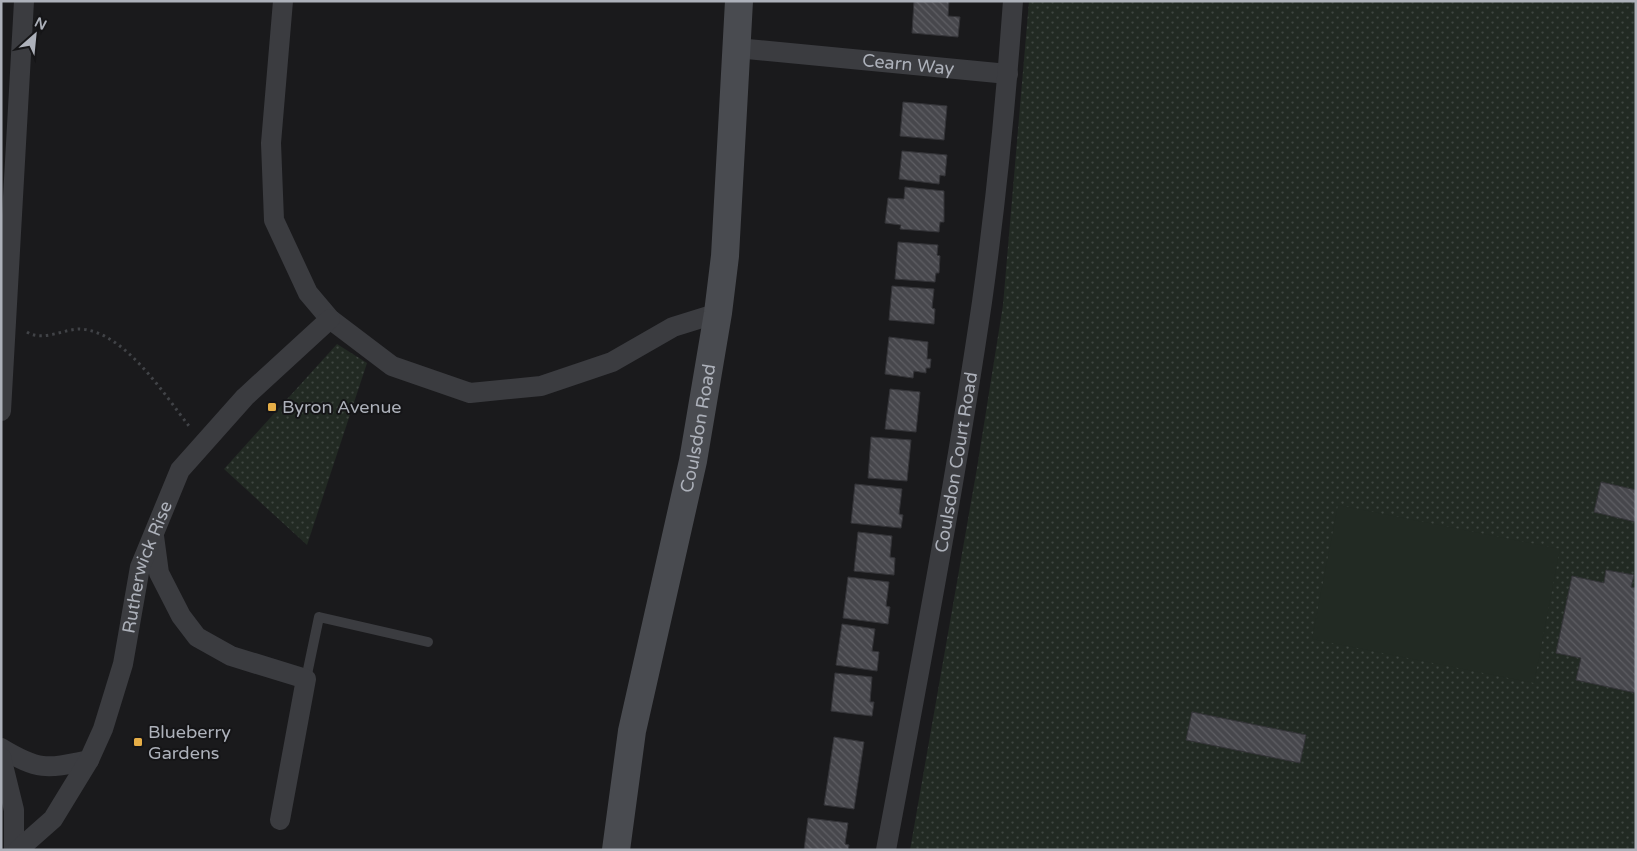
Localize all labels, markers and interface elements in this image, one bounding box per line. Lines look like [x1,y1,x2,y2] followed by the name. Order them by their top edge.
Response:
[10,10,60,60] north arrow
[32,14,50,34] text: N
[861,49,956,80] street label: Cearn Way
[675,362,720,495] street label: Coulsdon Road
[930,370,982,554] street label: Coulsdon Court Road
[282,396,402,418] place label: Byron Avenue
[266,401,278,413] marker: Byron Avenue
[118,498,177,635] street label: Rutherwick Rise
[148,721,231,764] place label: Blueberry Gardens
[132,736,144,748] marker: Blueberry Gardens

